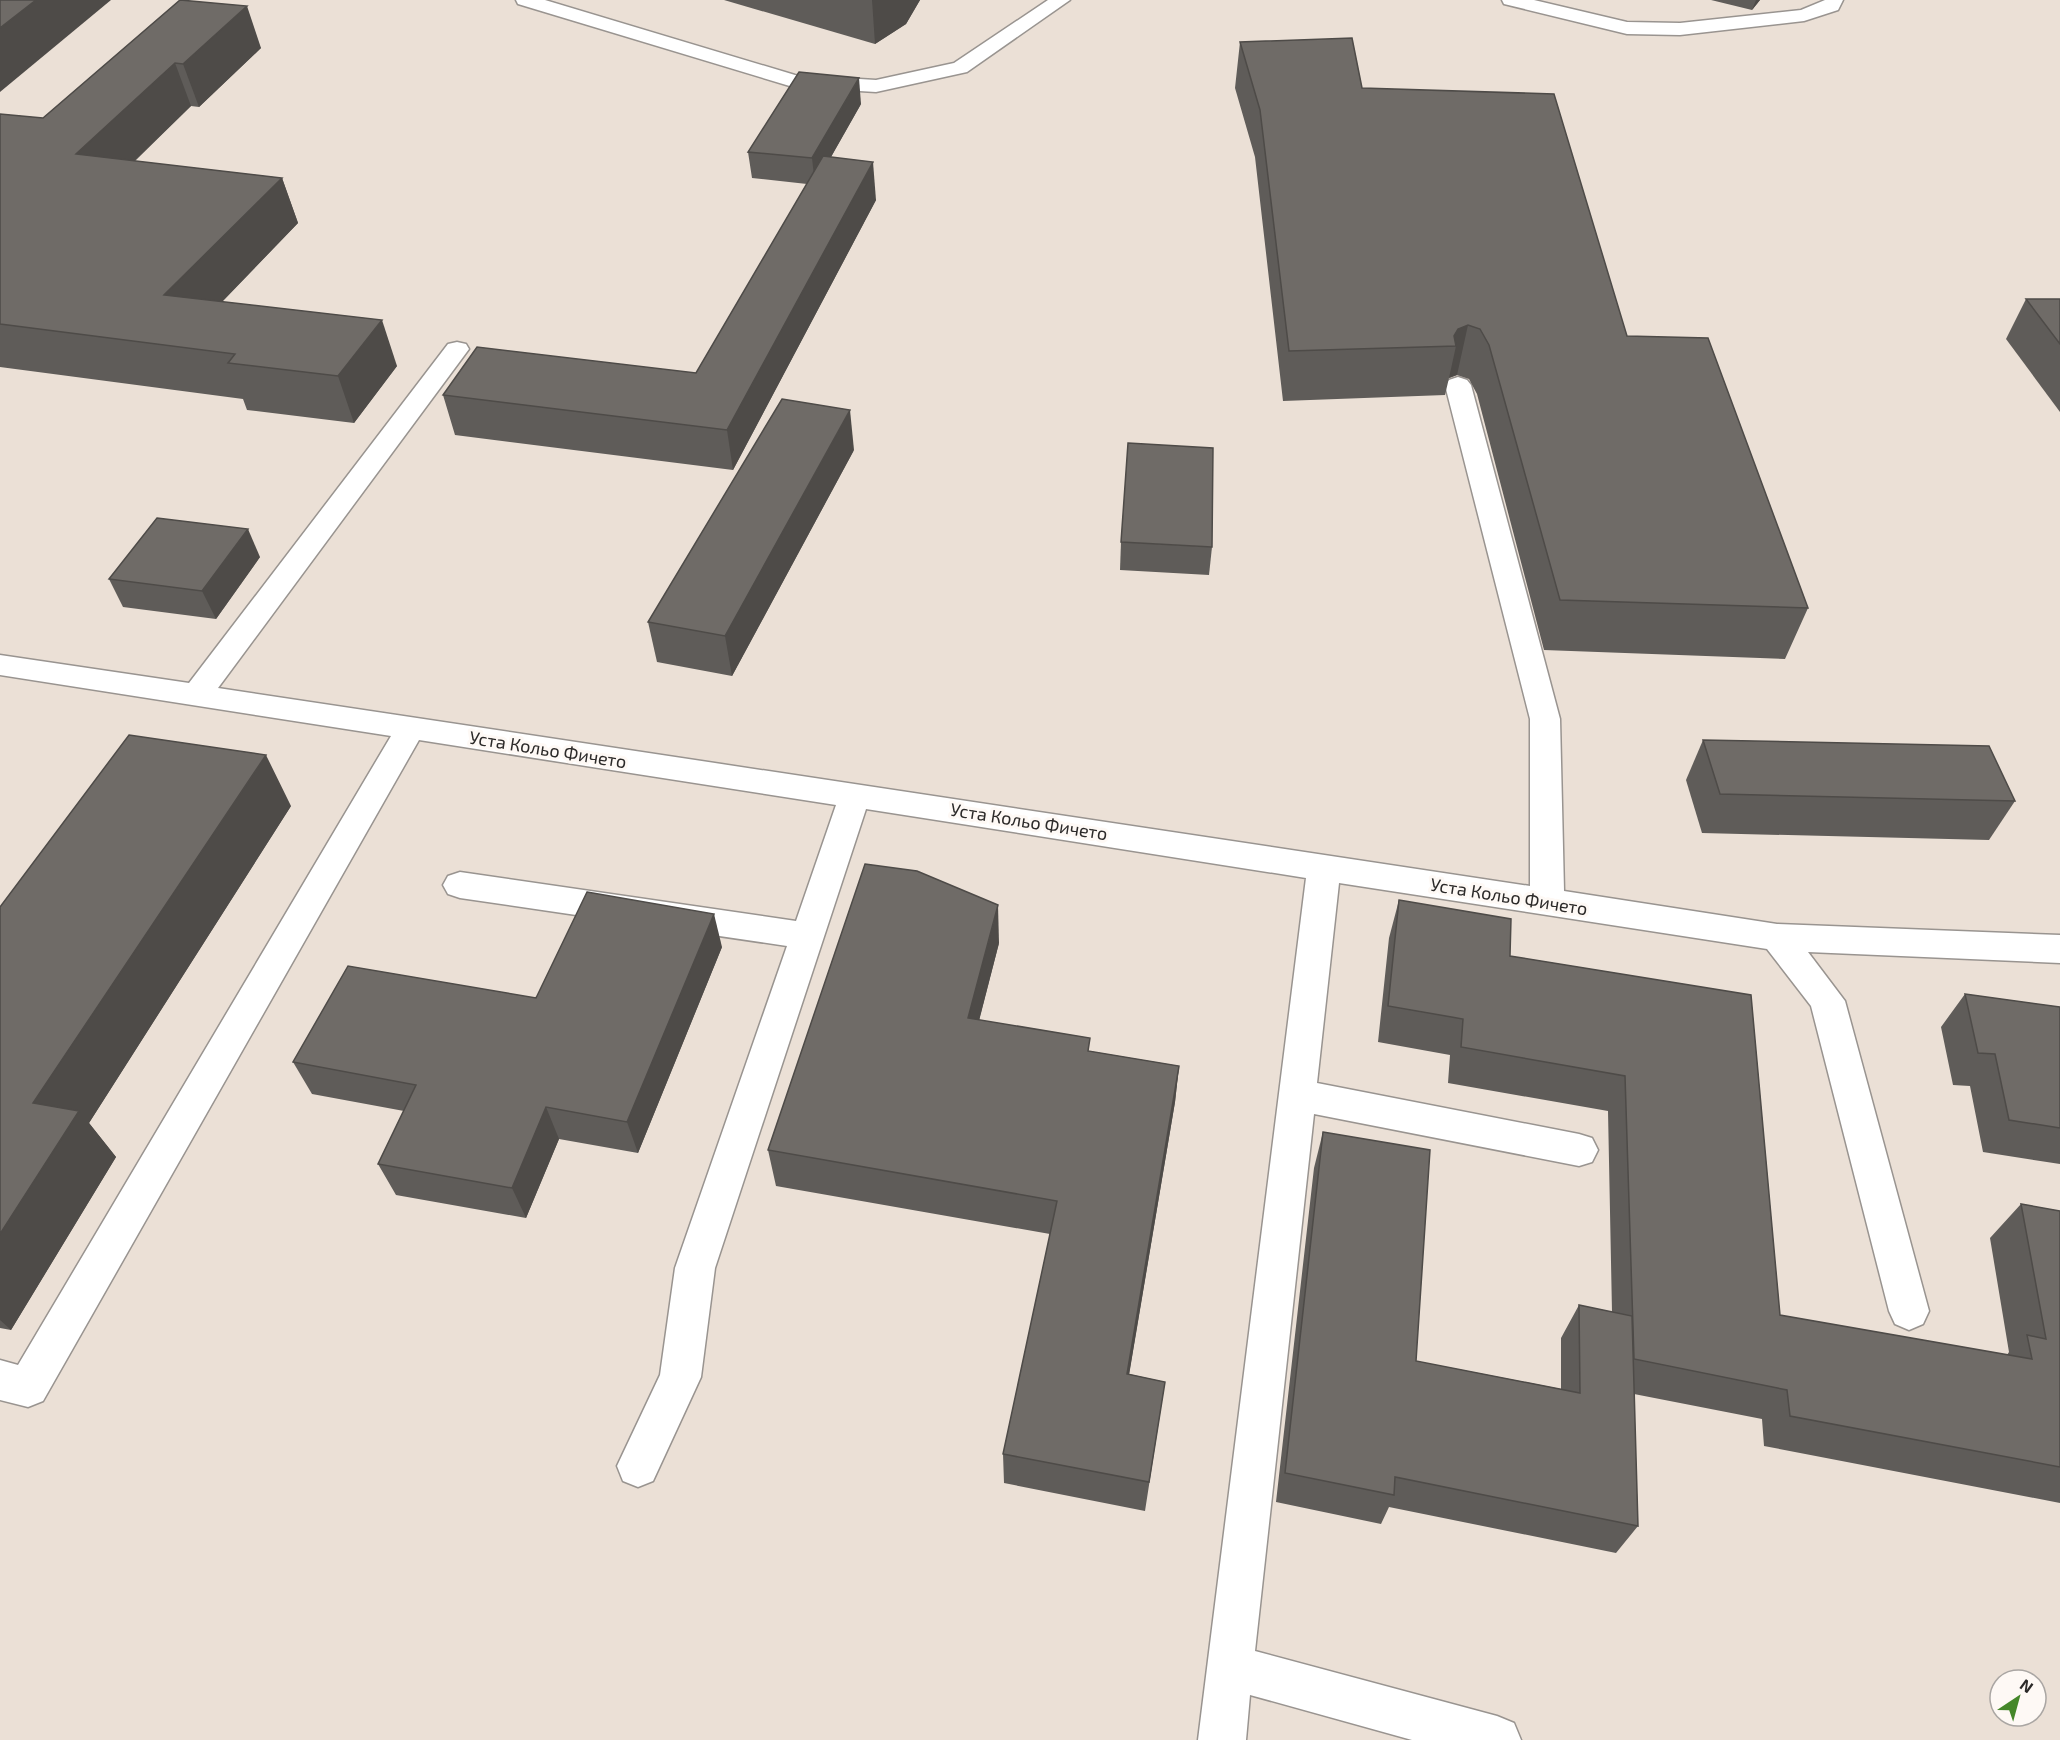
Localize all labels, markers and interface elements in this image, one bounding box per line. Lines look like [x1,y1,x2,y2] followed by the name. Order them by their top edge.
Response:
[468,726,628,772] street label: Уста Кольо Фичето
[949,798,1109,844] street label: Уста Кольо Фичето
[1429,873,1589,919] street label: Уста Кольо Фичето
[1988,1668,2048,1728] north arrow
[2017,1674,2037,1697] text: N

